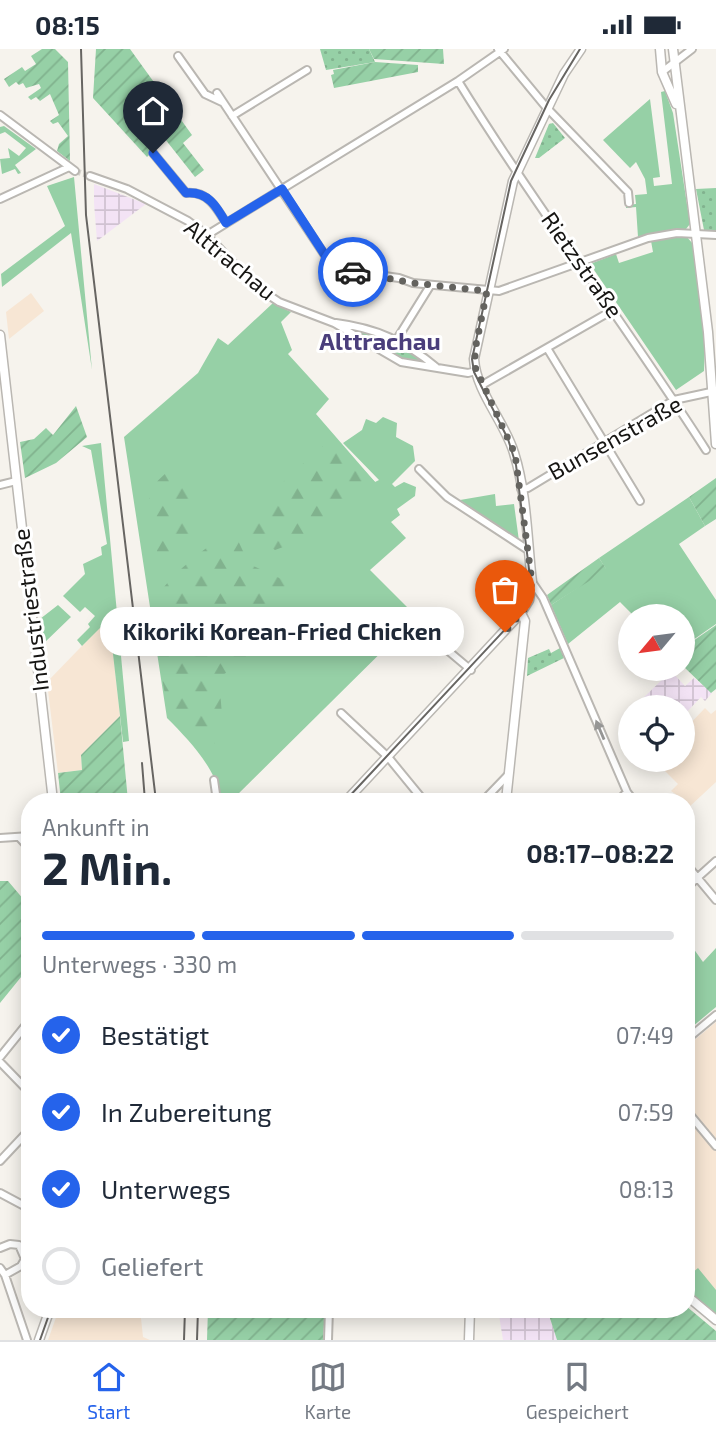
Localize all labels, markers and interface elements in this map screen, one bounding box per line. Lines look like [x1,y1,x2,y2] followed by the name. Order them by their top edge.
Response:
[35,9,100,40] text: 08:15
[123,81,183,153] pin
[134,92,172,130] icon: home
[536,206,630,323] street label: Rietzstraße
[179,213,282,306] street label: Alttrachau
[318,237,388,307] courier
[334,253,372,291] icon: car
[319,326,441,355] district label: Alttrachau
[543,389,686,485] street label: Bunsenstraße
[6,527,54,693] street label: Industriestraße
[475,560,535,632] pin
[486,571,524,609] icon: bag
[618,604,695,681] north arrow
[618,604,695,772] map controls
[99,607,463,657] callout: Kikoriki Korean-Fried Chicken
[122,617,442,645] text: Kikoriki Korean-Fried Chicken
[618,695,695,772] button: locate
[594,719,605,740] one-way arrow
[42,813,150,841] text: Ankunft in
[526,837,674,868] text: 08:17–08:22
[42,839,172,894] text: 2 Min.
[42,950,237,978] text: Unterwegs · 330 m
[42,1016,80,1054] icon: check
[101,1019,209,1050] text: Bestätigt
[616,1021,674,1049] text: 07:49
[42,1093,80,1131] icon: check
[101,1096,272,1127] text: In Zubereitung
[617,1098,674,1126] text: 07:59
[42,1170,80,1208] icon: check
[101,1173,231,1204] text: Unterwegs
[619,1175,674,1203] text: 08:13
[101,1250,203,1281] text: Geliefert
[87,1358,130,1423] tab: Start
[305,1358,351,1423] tab: Karte
[526,1358,629,1423] tab: Gespeichert

